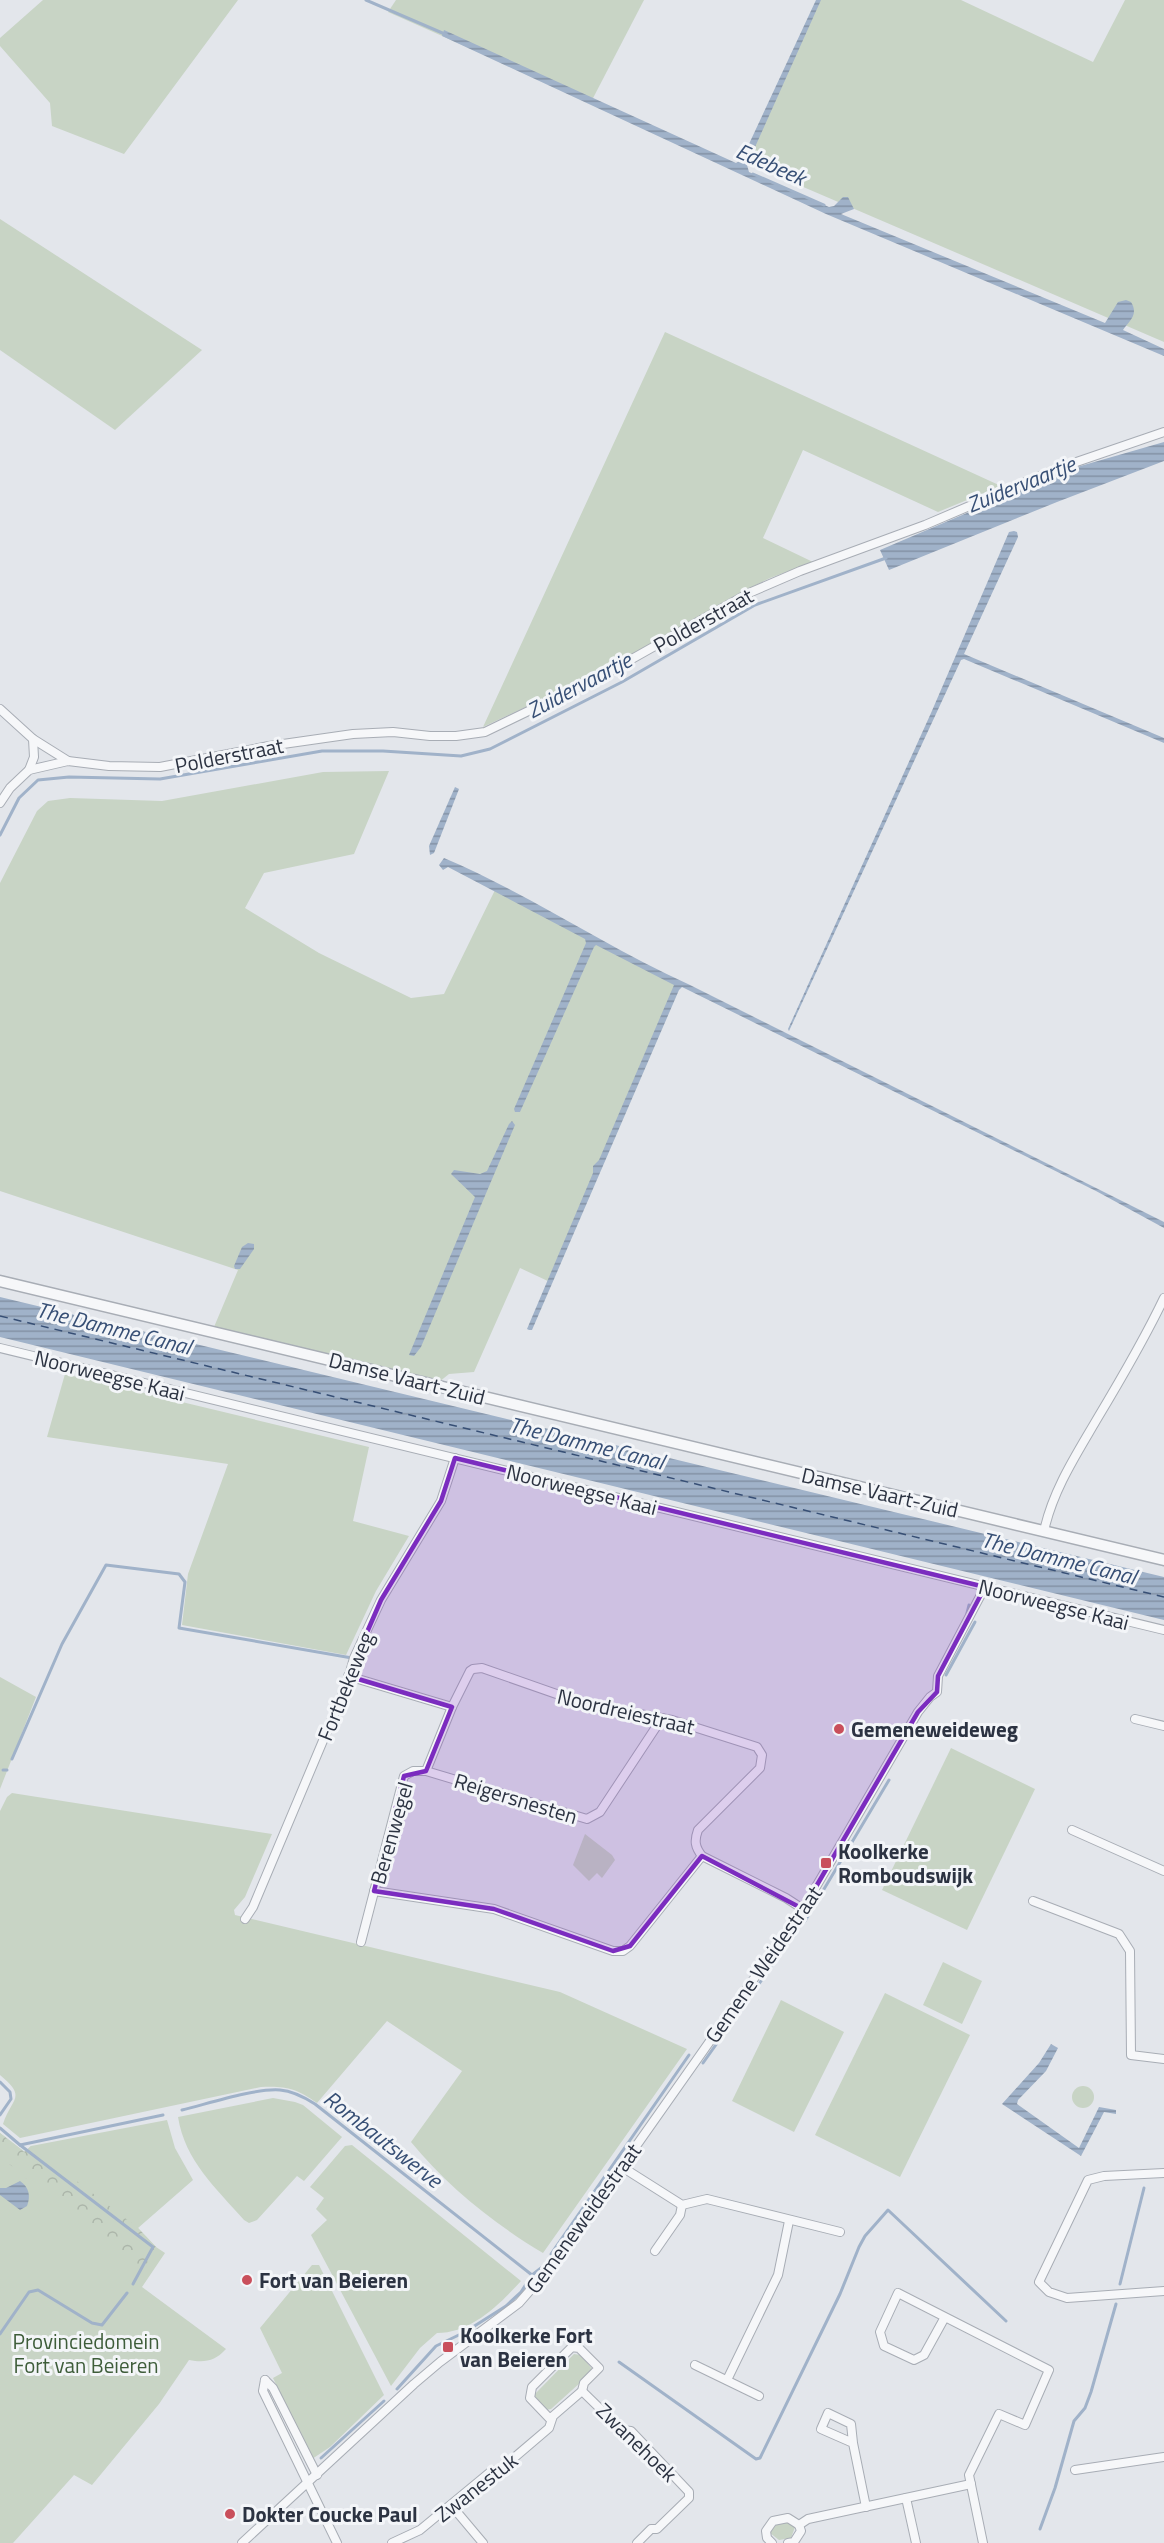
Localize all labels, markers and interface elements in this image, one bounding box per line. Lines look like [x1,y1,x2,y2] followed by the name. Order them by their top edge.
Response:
[731,134,813,195] water label: Edebeek
[961,446,1082,521] water label: Zuidervaartje
[647,579,759,661] street label: Polderstraat
[520,642,639,727] water label: Zuidervaartje
[172,729,287,781] street label: Polderstraat
[33,1292,197,1364] water label: The Damme Canal
[31,1341,189,1409] street label: Noorweegse Kaai
[326,1343,488,1413] street label: Damse Vaart-Zuid
[506,1407,670,1479] water label: The Damme Canal
[503,1455,661,1523] street label: Noorweegse Kaai
[798,1458,962,1526] street label: Damse Vaart-Zuid
[978,1522,1142,1594] water label: The Damme Canal
[975,1570,1133,1638] street label: Noorweegse Kaai
[309,1626,382,1746] street label: Fortbekeweg
[554,1680,698,1742] street label: Noordreiestraat
[851,1713,1018,1745] place label: Gemeneweideweg
[832,1722,846,1736] marker: Gemeneweideweg
[450,1764,582,1832] street label: Reigersnesten
[361,1778,421,1888] street label: Berenwegel
[838,1835,973,1891] place label: Koolkerke Romboudswijk
[819,1856,833,1870] marker: Koolkerke Romboudswijk
[697,1878,830,2049] street label: Gemene Weidestraat
[316,2082,451,2197] water label: Rombautswerve
[517,2136,649,2300] street label: Gemeneweidestraat
[259,2264,408,2296] place label: Fort van Beieren
[240,2273,254,2287] marker: Fort van Beieren
[460,2319,593,2375] place label: Koolkerke Fort van Beieren
[13,2325,159,2381] park label: Provinciedomein Fort van Beieren
[441,2340,455,2354] marker: Koolkerke Fort van Beieren
[589,2395,685,2489] street label: Zwanehoek
[428,2444,524,2530] street label: Zwanestuk
[242,2498,418,2530] place label: Dokter Coucke Paul
[223,2507,237,2521] marker: Dokter Coucke Paul

